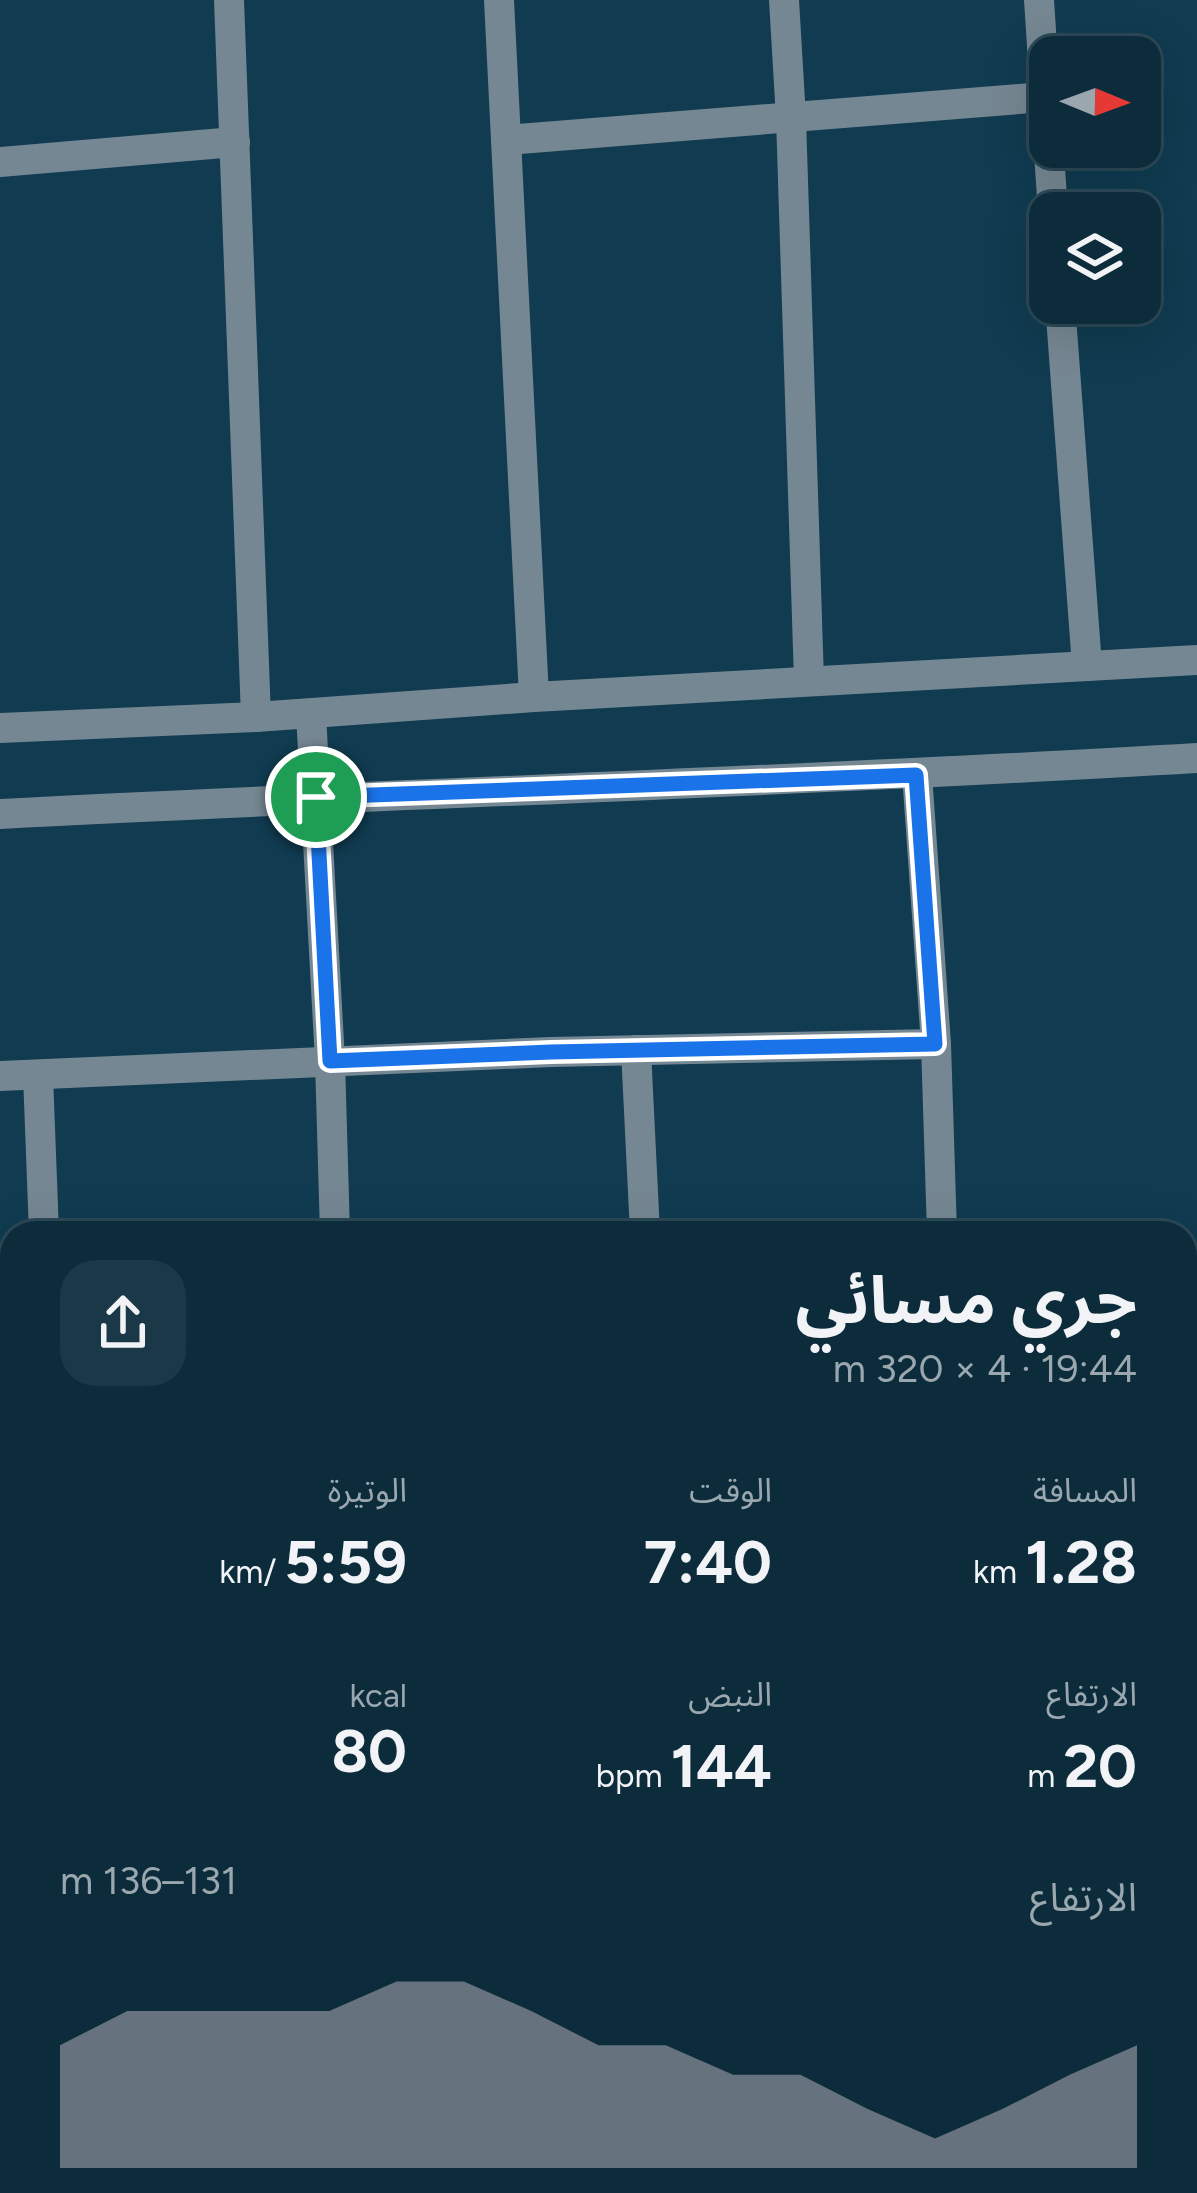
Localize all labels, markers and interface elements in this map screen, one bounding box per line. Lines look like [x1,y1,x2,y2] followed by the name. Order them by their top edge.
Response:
[1029,36,1161,168] north arrow
[1029,36,1161,324] map controls
[1029,192,1161,324] button: layers
[265,746,367,848] pin
[283,764,349,830] icon: arrive
[60,1260,186,1386] button: share
[796,1260,1137,1340] text: جري مسائي
[833,1345,1137,1392] text: 19:44 · 4 × 320 m
[328,1471,407,1510] text: الوتيرة
[689,1471,772,1510] text: الوقت
[1033,1471,1137,1510] text: المسافة
[284,1526,407,1598] text: 5:59
[644,1526,772,1598] text: 7:40
[1025,1526,1137,1598] text: 1.28
[219,1552,284,1591] text: /km
[973,1552,1025,1591] text: km
[688,1675,772,1714] text: النبض
[1046,1675,1137,1714] text: الارتفاع
[349,1676,407,1715] text: kcal
[331,1715,407,1787] text: 80
[671,1730,772,1802] text: 144
[1063,1730,1137,1802] text: 20
[596,1756,671,1795] text: bpm
[1027,1756,1063,1795] text: m
[60,1857,237,1904] text: 131–136 m
[1030,1874,1137,1921] text: الارتفاع

